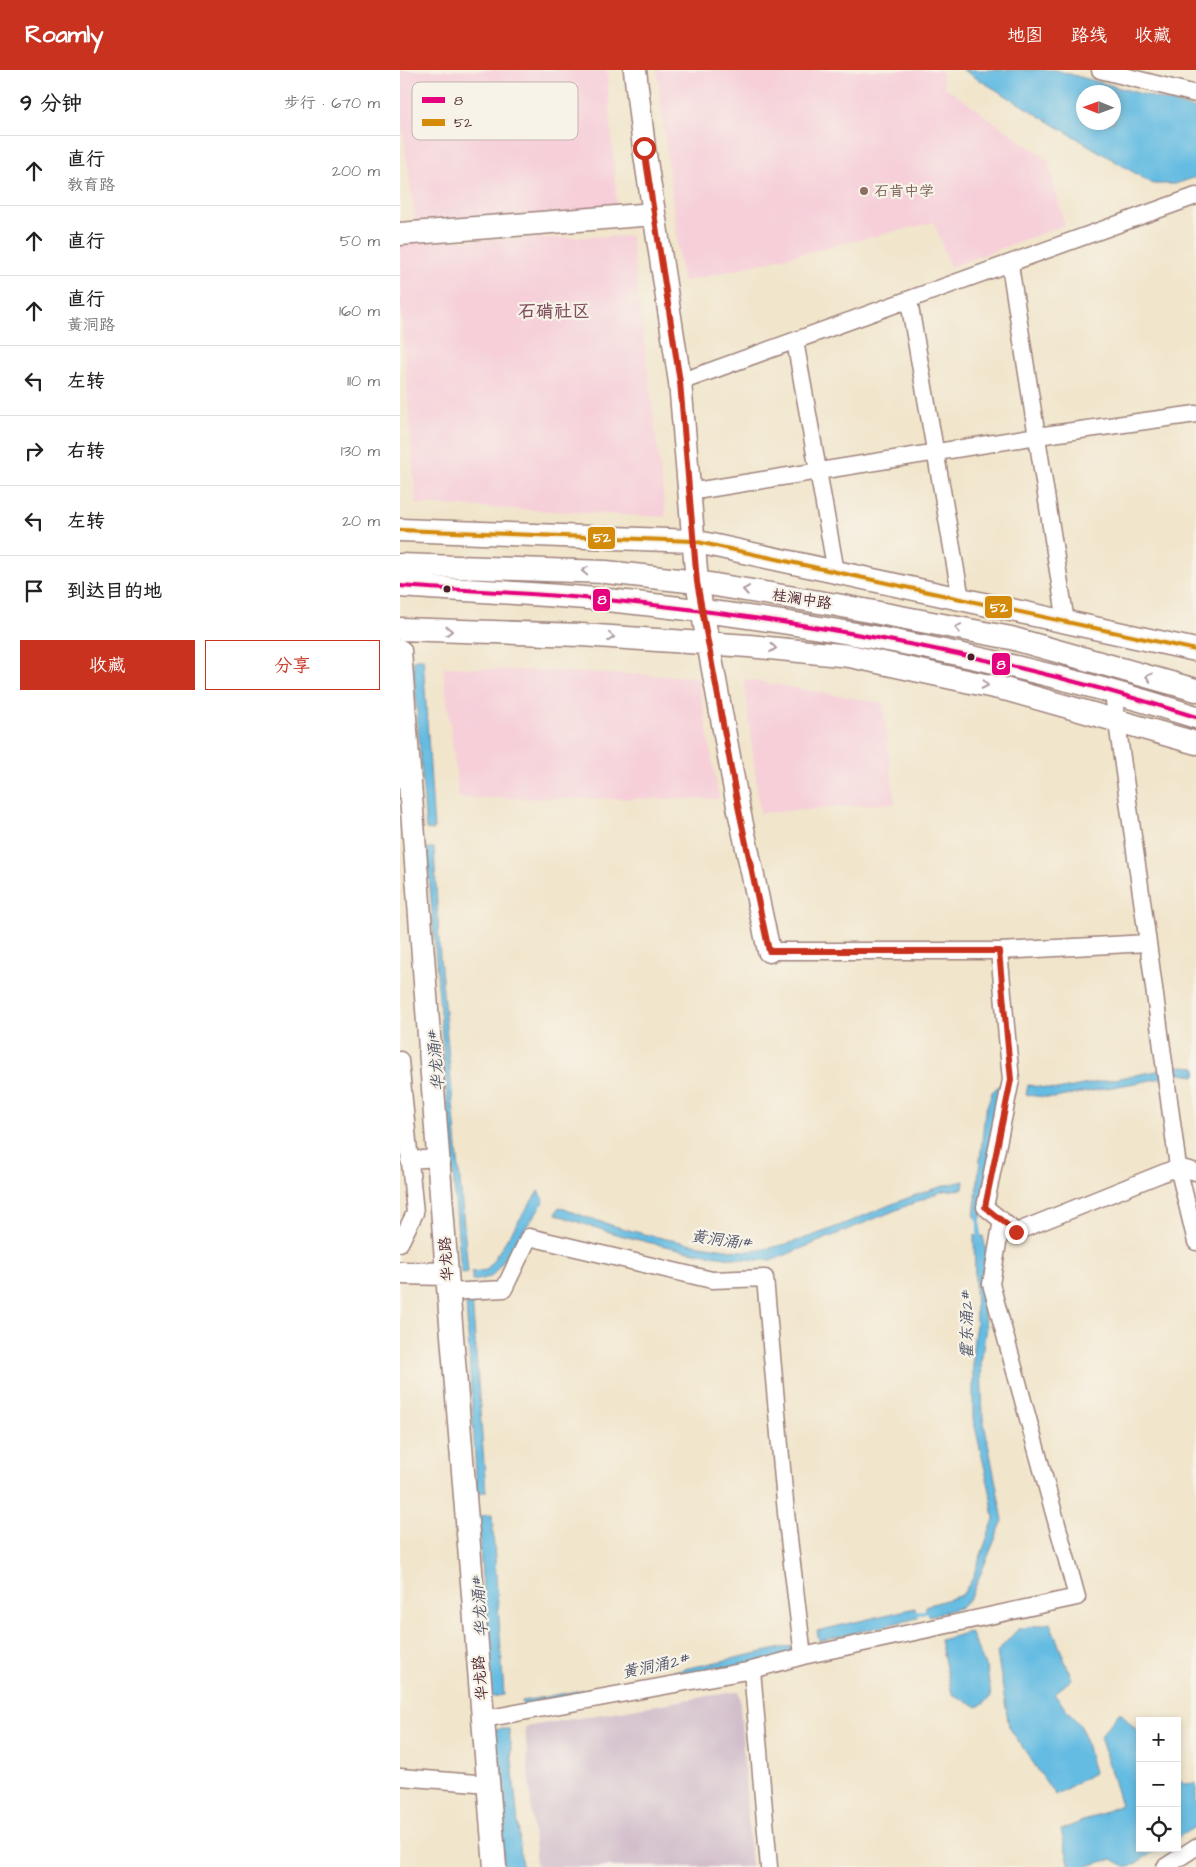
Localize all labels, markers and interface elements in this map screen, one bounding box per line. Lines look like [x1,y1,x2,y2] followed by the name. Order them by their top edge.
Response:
[25,18,103,52] text: Roamly
[1007,23,1043,48] text: 地图
[1071,23,1107,48] text: 路线
[1135,23,1171,48] text: 收藏
[412,82,578,140] legend
[1076,85,1121,130] north arrow
[20,89,82,118] text: 9 分钟
[454,91,463,111] text: 8
[284,92,380,114] text: 步行 · 670 m
[454,113,472,133] text: 52
[633,137,656,160] route start
[67,146,105,173] text: 直行
[20,157,48,185] icon: ahead
[332,160,380,182] text: 200 m
[67,174,115,196] text: 教育路
[874,181,934,202] place label: 石肯中学
[858,185,870,197] marker: 石肯中学
[20,227,48,255] icon: ahead
[67,228,105,255] text: 直行
[340,230,380,252] text: 50 m
[67,286,105,313] text: 直行
[20,297,48,325] icon: ahead
[518,299,590,324] district label: 石𬒔社区
[339,300,380,322] text: 160 m
[67,314,115,336] text: 黄洞路
[20,367,48,395] icon: left
[67,368,105,395] text: 左转
[347,370,380,392] text: 110 m
[20,437,48,465] icon: right
[67,438,105,465] text: 右转
[341,440,380,462] text: 130 m
[20,507,48,535] icon: left
[67,508,105,535] text: 左转
[342,510,380,532] text: 20 m
[587,526,616,550] line badge: 52
[593,528,612,548] text: 52
[581,566,589,577] one-way arrow
[20,577,48,605] icon: arrive
[67,578,162,605] text: 到达目的地
[442,584,452,594] unlabelled marker
[771,584,833,615] street label: 桂澜中路
[742,586,751,596] one-way arrow
[592,588,611,612] line badge: 8
[597,590,607,610] text: 8
[984,595,1013,619] line badge: 52
[990,598,1009,618] text: 52
[953,623,962,634] one-way arrow
[445,626,453,637] one-way arrow
[607,631,615,642] one-way arrow
[20,640,195,690] button: 收藏
[205,640,380,690] button: 分享
[769,642,777,653] one-way arrow
[966,652,976,662] unlabelled marker
[991,652,1011,676] line badge: 8
[996,655,1006,675] text: 8
[1146,672,1154,682] one-way arrow
[980,679,989,690] one-way arrow
[422,1027,450,1092] water label: 华龙涌1#
[1005,1221,1028,1244] route end
[689,1225,755,1255] water label: 黄洞涌1#
[434,1236,459,1282] street label: 华龙路
[956,1289,978,1359] water label: 霍东涌2#
[467,1573,493,1638] water label: 华龙涌1#
[620,1648,693,1684] water label: 黄洞涌2#
[468,1655,493,1701] street label: 华龙路
[1136,1717,1181,1852] map controls
[1136,1717,1181,1762] button: +
[1136,1762,1181,1807] button: −
[1136,1807,1181,1852] button: locate

